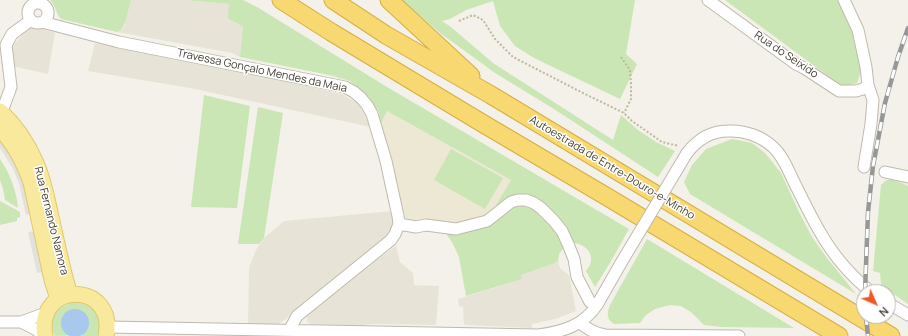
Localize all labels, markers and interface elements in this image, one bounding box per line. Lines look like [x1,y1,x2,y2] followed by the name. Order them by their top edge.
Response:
[752,29,820,81] street label: Rua do Seixido
[176,47,348,95] street label: Travessa Gonçalo Mendes da Maia
[527,113,697,223] street label: Autoestrada de Entre-Douro-e-Minho
[31,165,71,277] street label: Rua Fernando Namora
[856,284,896,324] north arrow
[876,304,892,320] text: N

